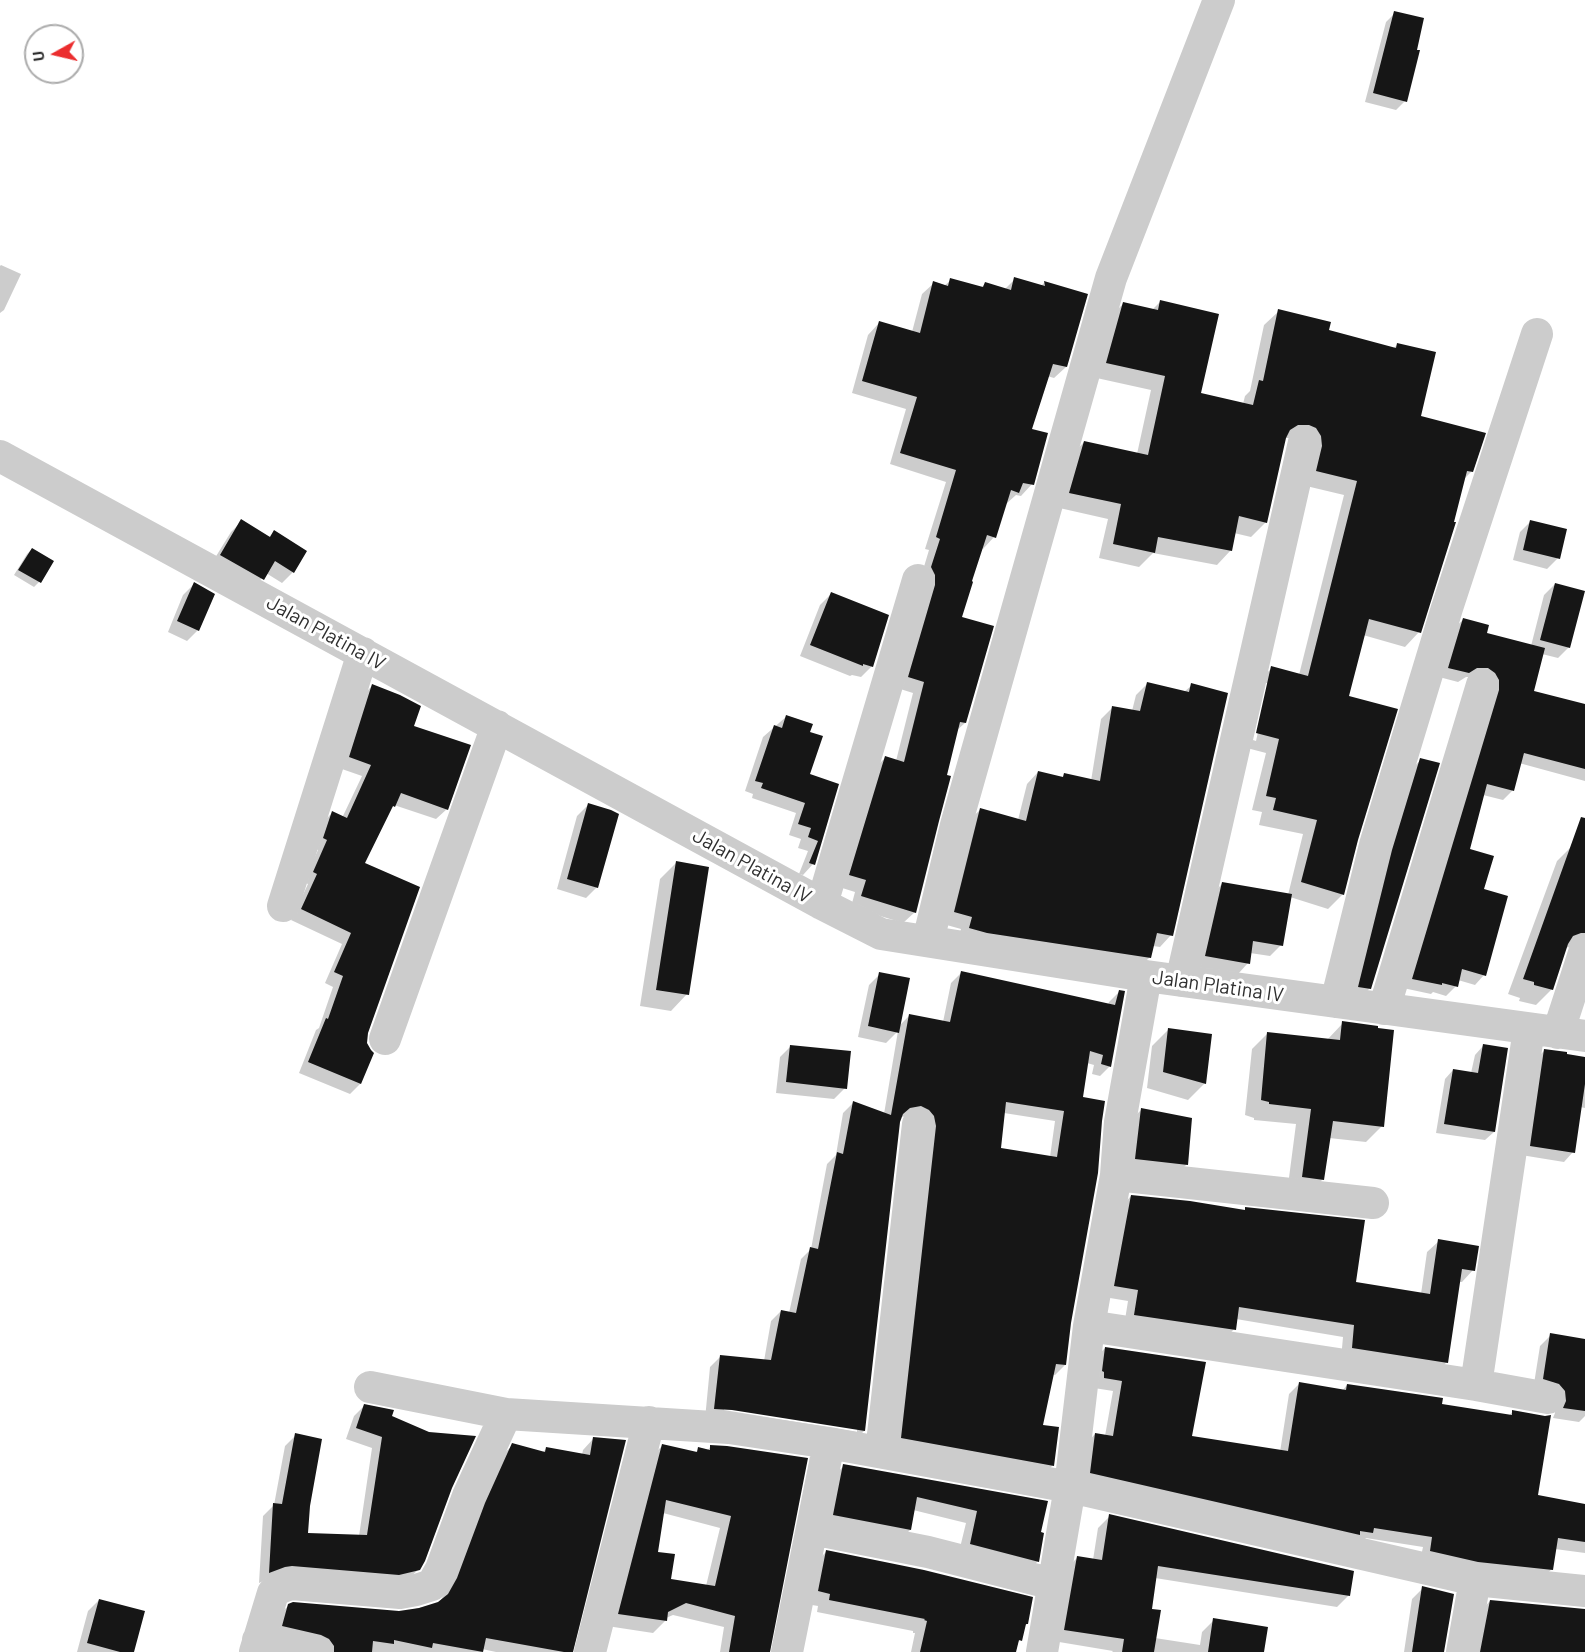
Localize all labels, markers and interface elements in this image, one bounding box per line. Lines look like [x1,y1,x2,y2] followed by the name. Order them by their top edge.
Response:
[24,24,84,84] north arrow
[28,50,48,63] text: U
[262,590,390,676] street label: Jalan Platina IV
[688,823,816,909] street label: Jalan Platina IV
[1151,965,1285,1007] street label: Jalan Platina IV

